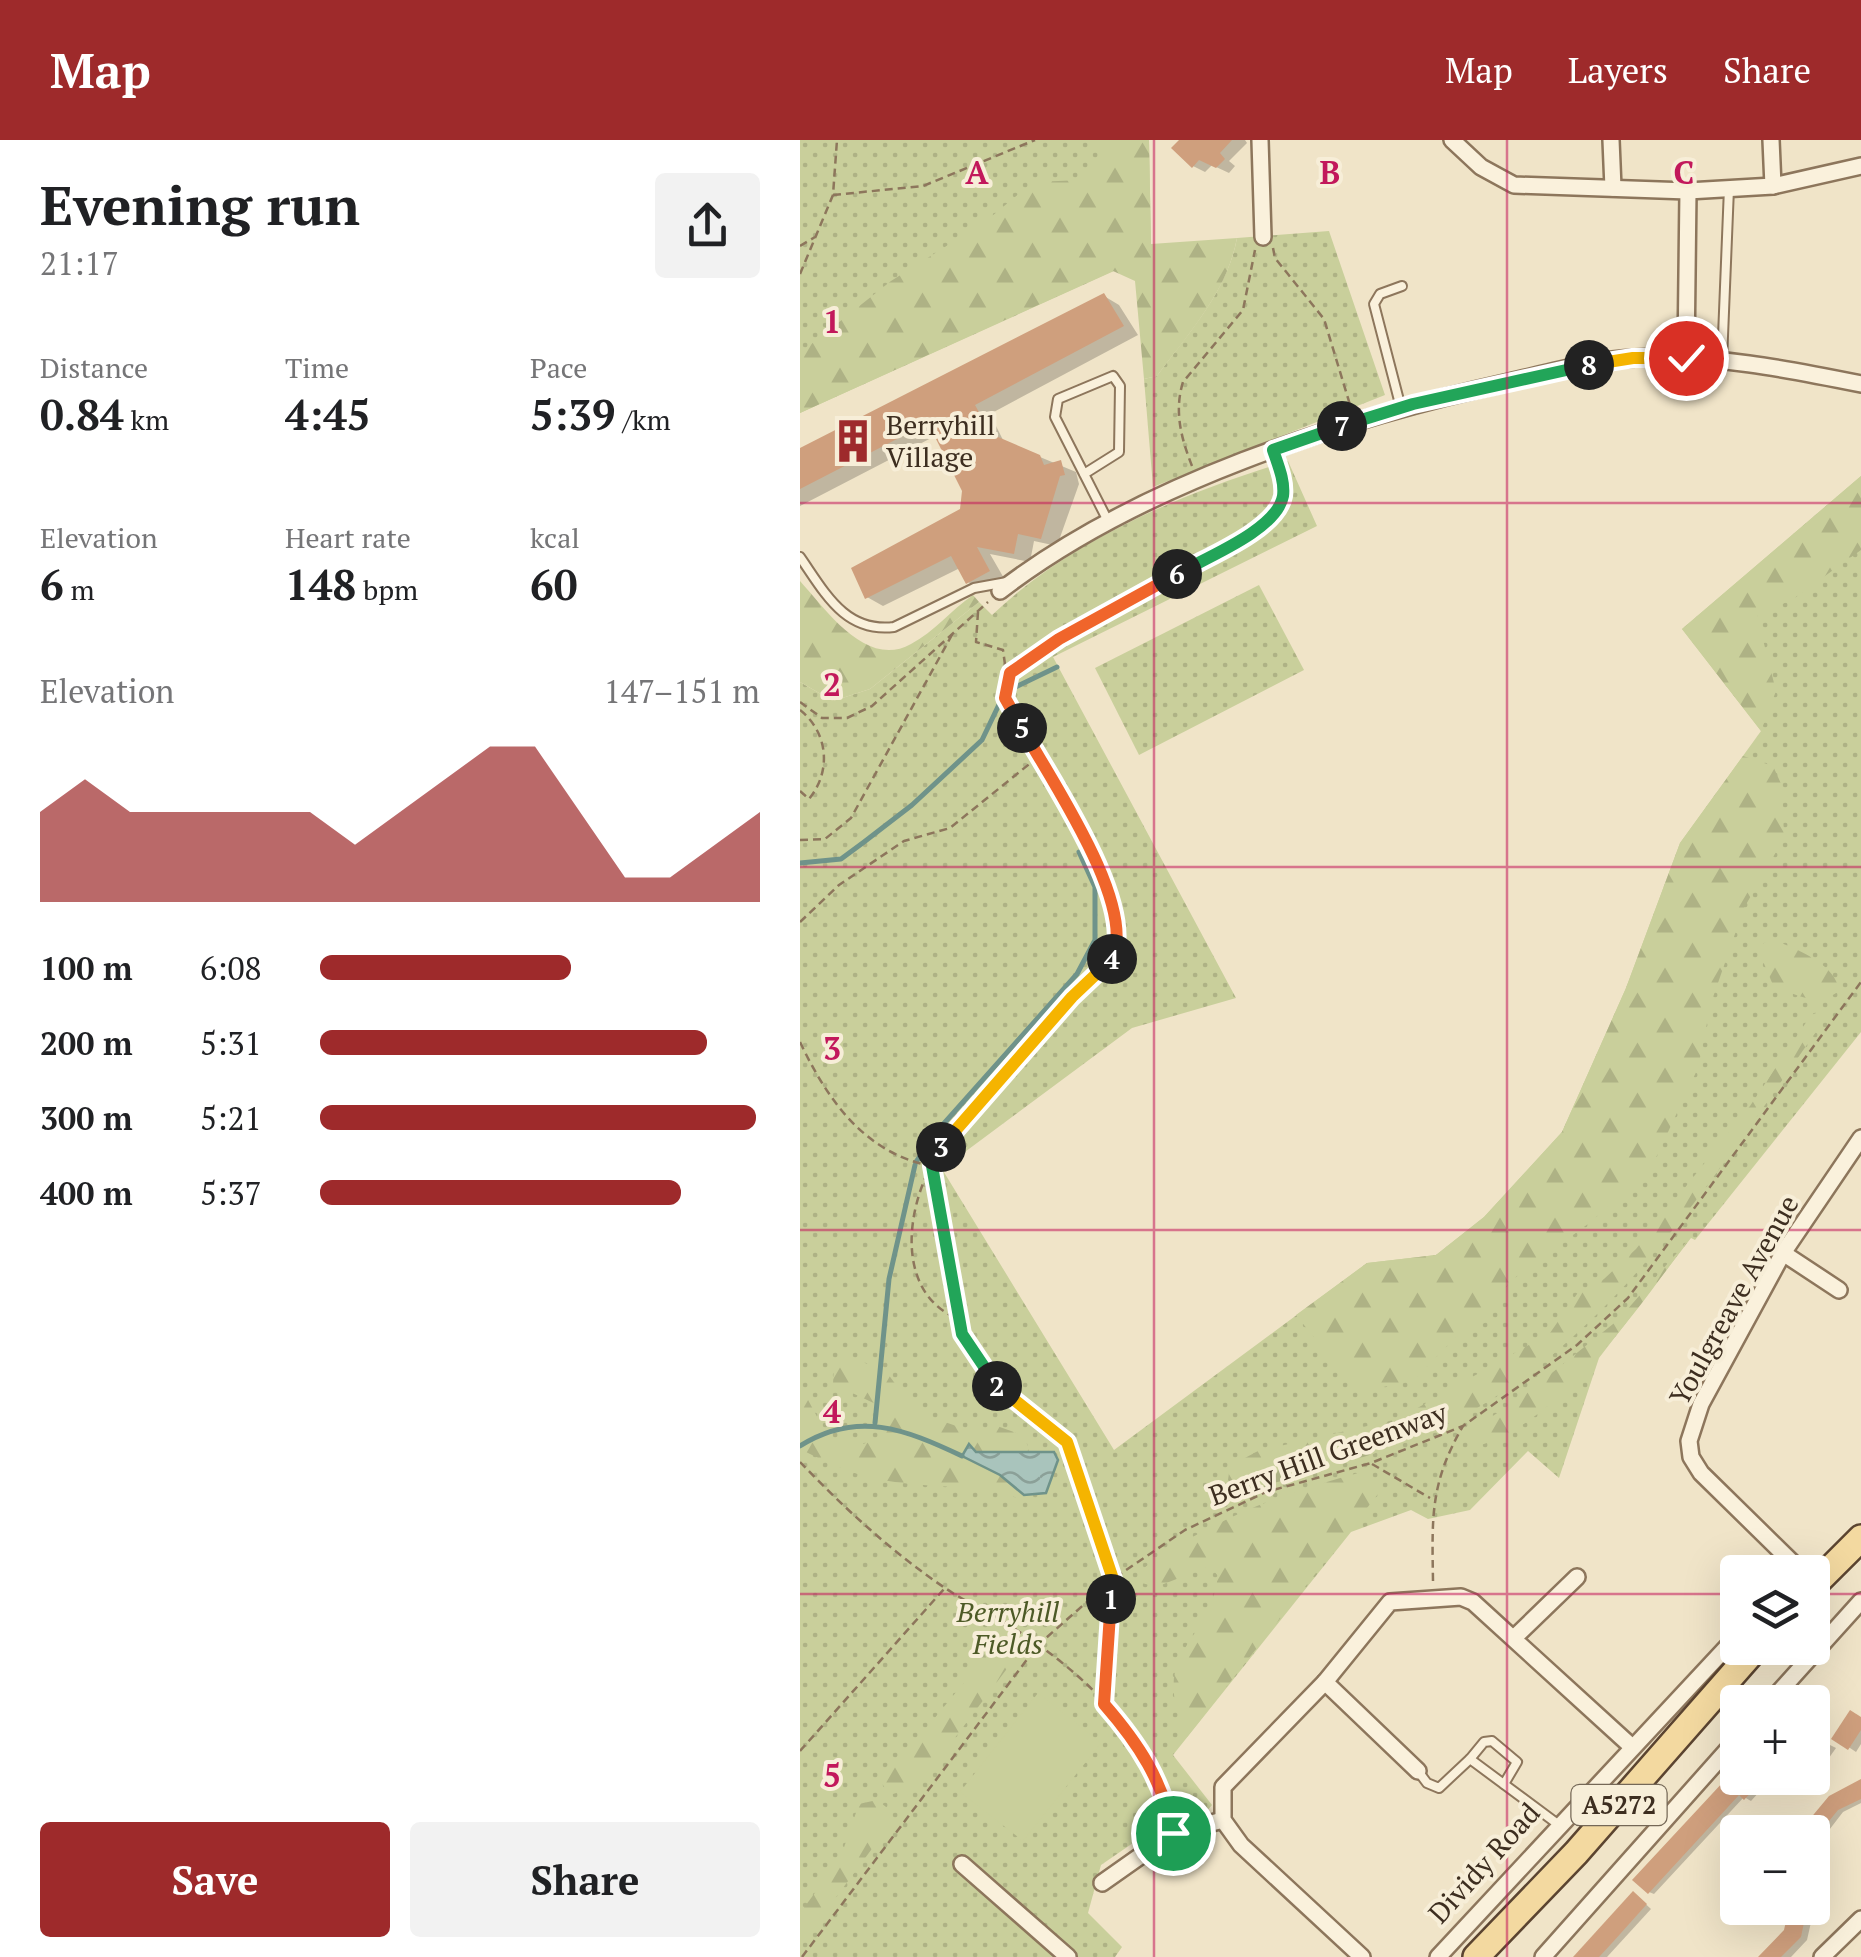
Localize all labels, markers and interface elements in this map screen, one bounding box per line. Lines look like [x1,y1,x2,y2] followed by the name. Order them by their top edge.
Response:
[50,38,151,102] text: Map
[1445,47,1513,93] text: Map
[1568,47,1668,93] text: Layers
[1723,47,1811,93] text: Share
[965,151,989,193] text: A
[1320,151,1340,193] text: B
[1674,151,1694,193] text: C
[40,168,360,241] text: Evening run
[655,173,760,278] button: share
[40,242,119,284] text: 21:17
[823,300,841,342] text: 1
[1644,316,1729,401] pin
[1659,331,1714,386] icon: check
[1564,340,1614,390] pin: 8
[1581,346,1597,383] text: 8
[40,349,148,386] text: Distance
[285,349,349,386] text: Time
[530,349,587,386] text: Pace
[40,386,124,442] text: 0.84
[285,386,371,442] text: 4:45
[530,386,616,442] text: 5:39
[124,401,169,438] text: km
[616,401,671,438] text: /km
[1317,401,1367,451] pin: 7
[886,406,995,475] place label: Berryhill Village
[1334,407,1350,444] text: 7
[829,417,877,465] building icon: Berryhill Village
[40,519,158,556] text: Elevation
[285,519,411,556] text: Heart rate
[530,519,580,556] text: kcal
[1152,549,1202,599] pin: 6
[1169,555,1185,592] text: 6
[40,556,64,612] text: 6
[285,556,356,612] text: 148
[530,556,577,612] text: 60
[64,571,95,608] text: m
[356,571,418,608] text: bpm
[823,663,841,705] text: 2
[40,670,174,712] text: Elevation
[604,670,760,712] text: 147–151 m
[997,703,1047,753] pin: 5
[1014,709,1030,746] text: 5
[1087,934,1137,984] pin: 4
[1104,940,1120,977] text: 4
[40,947,132,989] text: 100 m
[200,947,262,989] text: 6:08
[40,1022,132,1064] text: 200 m
[200,1022,262,1064] text: 5:31
[823,1027,841,1069] text: 3
[40,1097,132,1139] text: 300 m
[200,1097,262,1139] text: 5:21
[916,1122,966,1172] pin: 3
[933,1128,949,1165] text: 3
[40,1172,132,1214] text: 400 m
[200,1172,262,1214] text: 5:37
[1660,1188,1807,1411] street label: Youlgreave Avenue
[972,1361,1022,1411] pin: 2
[989,1367,1005,1404] text: 2
[823,1390,841,1432] text: 4
[1204,1393,1453,1514] street label: Berry Hill Greenway
[1720,1555,1830,1925] map controls
[1720,1555,1830,1665] button: layers
[1086,1574,1136,1624] pin: 1
[1103,1580,1119,1617] text: 1
[956,1593,1059,1662] park label: Berryhill Fields
[1720,1685,1830,1795] button: +
[823,1754,841,1796] text: 5
[1572,1785,1666,1825] road number: A5272
[1131,1791,1216,1876] pin
[1420,1795,1548,1931] street label: Dividy Road
[1146,1806,1201,1861] icon: arrive
[1720,1815,1830,1925] button: −
[40,1822,390,1937] button: Save
[410,1822,760,1937] button: Share

